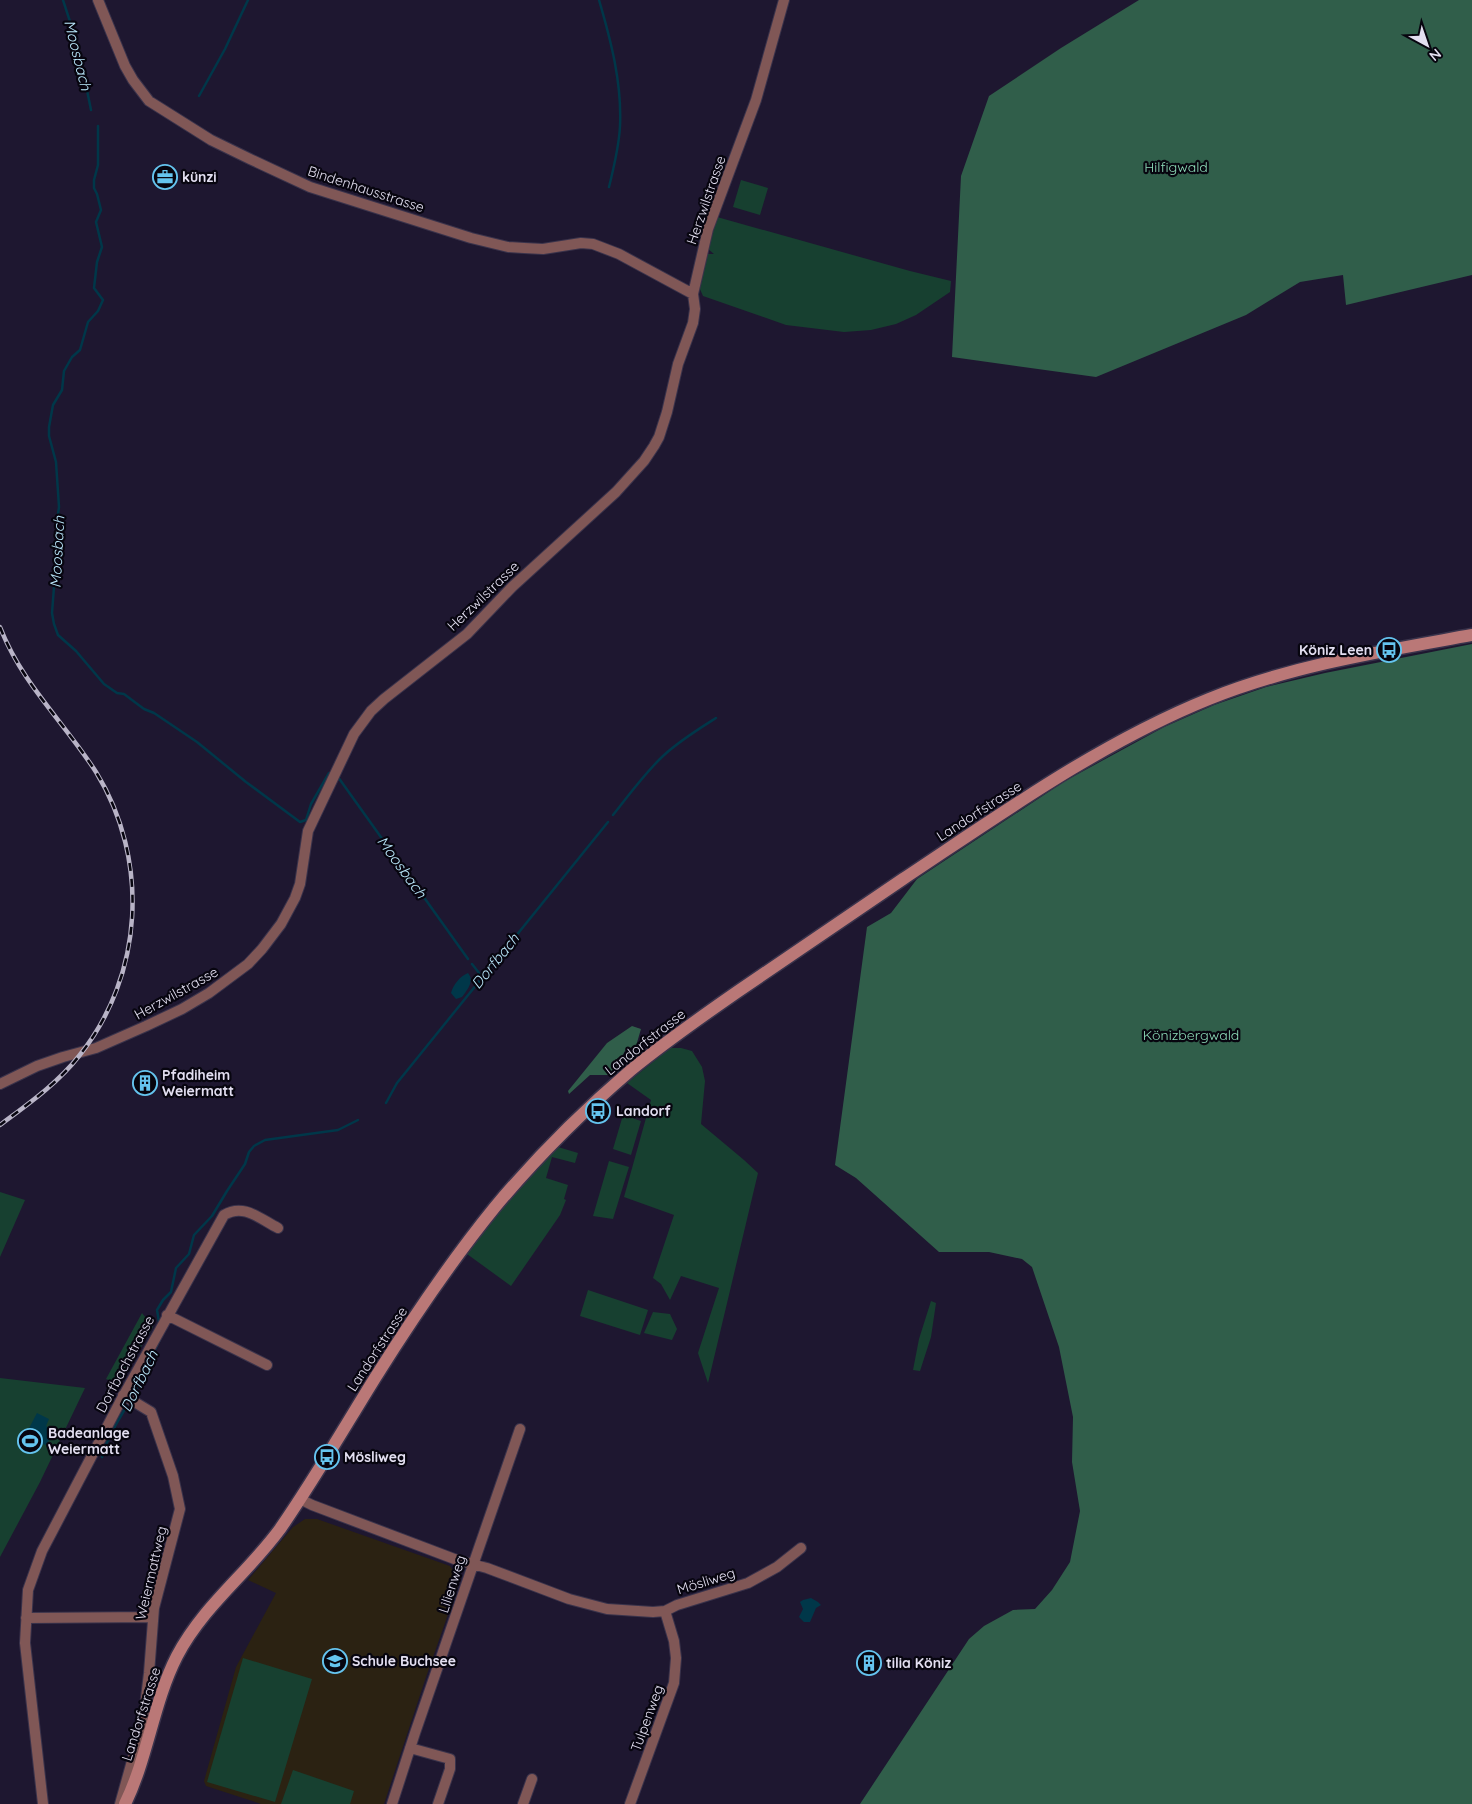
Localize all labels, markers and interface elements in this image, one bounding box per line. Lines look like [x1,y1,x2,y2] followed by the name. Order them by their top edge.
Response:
[60,18,96,93] water label: Moosbach
[1402,20,1452,70] north arrow
[1426,45,1445,65] text: N
[682,153,730,247] street label: Herzwilstrasse
[1144,158,1208,176] park label: Hilfigwald
[305,162,427,216] street label: Bindenhausstrasse
[152,164,178,190] office icon: künzi
[182,168,217,186] place label: künzi
[46,515,68,588] water label: Moosbach
[443,557,523,635] street label: Herzwilstrasse
[1376,637,1402,663] bus stop icon: Köniz Leen
[1299,641,1372,659] place label: Köniz Leen
[933,777,1025,845] street label: Landorfstrasse
[373,832,431,902] water label: Moosbach
[467,929,523,992] water label: Dorfbach
[131,963,221,1023] street label: Herzwilstrasse
[601,1005,689,1079] street label: Landorfstrasse
[1143,1026,1239,1044] park label: Könizbergwald
[162,1066,234,1100] place label: Pfadiheim Weiermatt
[132,1070,158,1096] building icon: Pfadiheim Weiermatt
[585,1098,611,1124] bus stop icon: Landorf
[616,1102,672,1120] place label: Landorf
[343,1303,411,1395] street label: Landorfstrasse
[92,1313,158,1415] street label: Dorfbachstrasse
[117,1348,161,1414] water label: Dorfbach
[48,1424,130,1458] place label: Badeanlage Weiermatt
[17,1428,43,1454] sports icon: Badeanlage Weiermatt
[314,1444,340,1470] bus stop icon: Mösliweg
[344,1448,406,1466] place label: Mösliweg
[131,1524,171,1622] street label: Weiermattweg
[434,1553,470,1615] street label: Lilienweg
[675,1564,737,1598] street label: Mösliweg
[322,1648,348,1674] school or university icon: Schule Buchsee
[856,1650,882,1676] building icon: tilia Köniz
[352,1652,456,1670] place label: Schule Buchsee
[886,1654,951,1672] place label: tilia Köniz
[117,1665,165,1763] street label: Landorfstrasse
[627,1682,667,1754] street label: Tulpenweg

